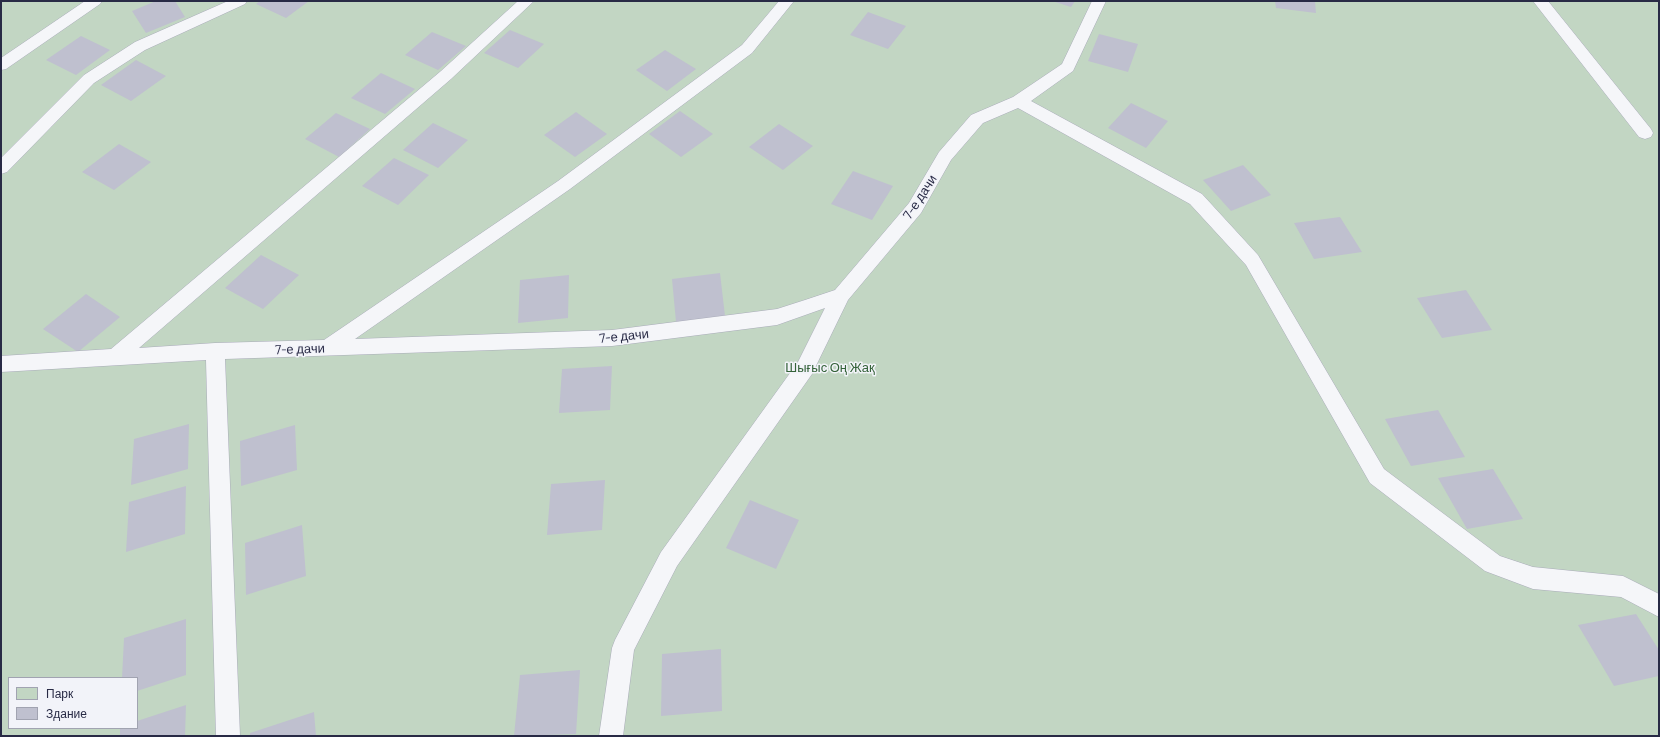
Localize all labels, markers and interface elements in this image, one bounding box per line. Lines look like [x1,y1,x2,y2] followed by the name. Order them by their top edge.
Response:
[900,172,940,222] street label: 7-е дачи
[598,326,650,346] street label: 7-е дачи
[275,340,325,358] street label: 7-е дачи
[785,360,875,376] park label: Шығыс Оң Жақ
[8,677,138,729] legend
[46,686,73,700] text: Парк
[46,706,87,720] text: Здание

